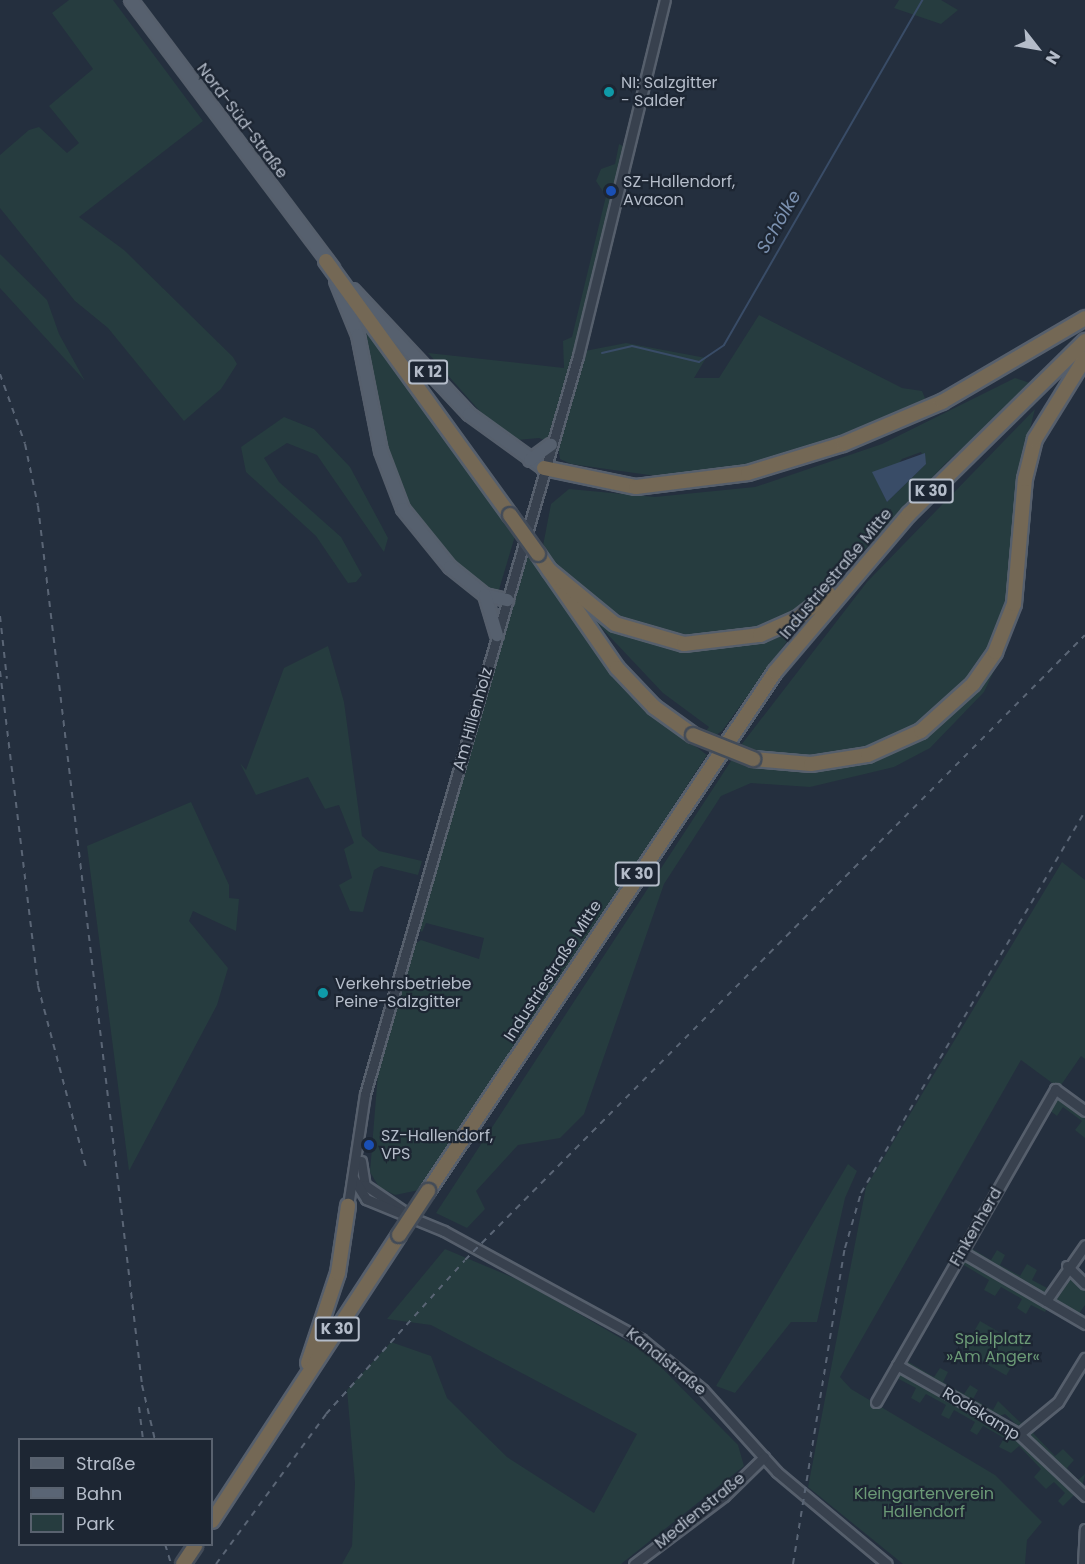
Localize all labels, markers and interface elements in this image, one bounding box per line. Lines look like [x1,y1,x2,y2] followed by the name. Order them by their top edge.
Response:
[1007,18,1067,78] north arrow
[1040,46,1066,69] text: N
[192,60,292,182] street label: Nord-Süd-Straße
[621,73,718,111] place label: NI: Salzgitter - Salder
[602,85,616,99] marker: NI: Salzgitter - Salder
[623,172,735,210] place label: SZ-Hallendorf, Avacon
[604,184,618,198] marker: SZ-Hallendorf, Avacon
[752,187,806,257] water label: Schölke
[407,360,449,384] road number: K 12
[908,479,954,503] road number: K 30
[776,505,896,643] street label: Industriestraße Mitte
[449,665,497,773] street label: Am Hillenholz
[614,862,660,886] road number: K 30
[500,897,606,1045] street label: Industriestraße Mitte
[335,974,472,1012] place label: Verkehrsbetriebe Peine-Salzgitter
[316,986,330,1000] marker: Verkehrsbetriebe Peine-Salzgitter
[381,1126,493,1164] place label: SZ-Hallendorf, VPS
[362,1138,376,1152] marker: SZ-Hallendorf, VPS
[946,1184,1006,1270] street label: Finkenherd
[314,1317,360,1341] road number: K 30
[622,1324,710,1400] street label: Kanalstraße
[946,1329,1040,1367] park label: Spielplatz »Am Anger«
[939,1383,1023,1445] street label: Rodekamp
[18,1438,213,1546] legend
[76,1451,135,1476] text: Straße
[651,1469,749,1553] street label: Medienstraße
[76,1481,122,1506] text: Bahn
[854,1484,994,1522] park label: Kleingartenverein Hallendorf
[76,1511,115,1536] text: Park

